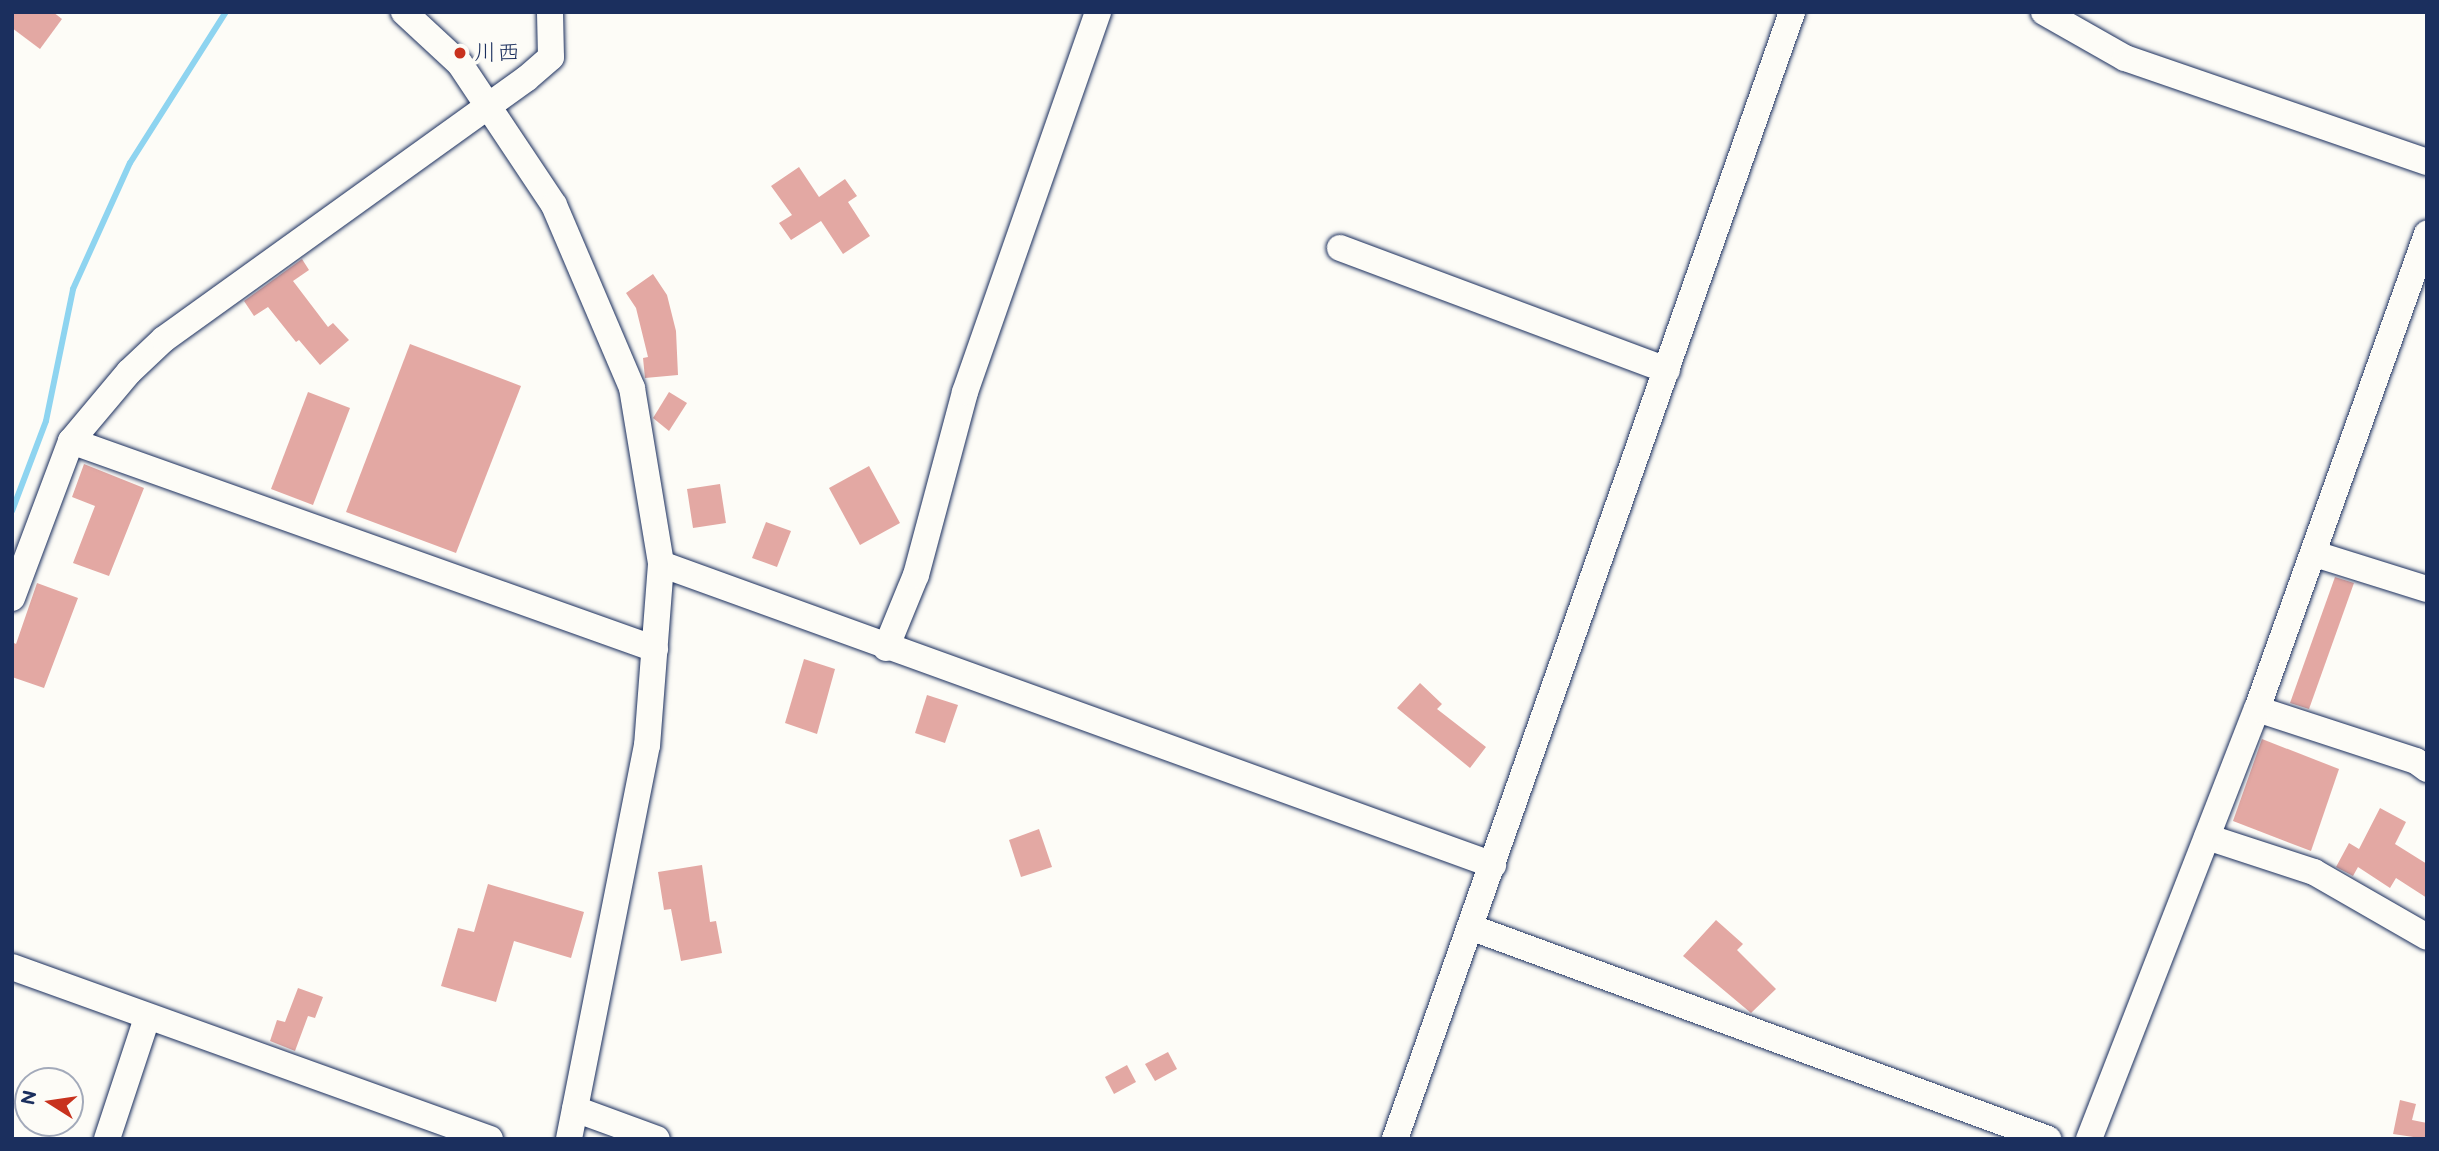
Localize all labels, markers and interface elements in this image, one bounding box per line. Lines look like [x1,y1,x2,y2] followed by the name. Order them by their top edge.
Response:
[474,39,520,67] place label: 川西
[452,45,468,61] marker: 川西
[14,1067,84,1137] north arrow
[17,1089,43,1107] text: N

